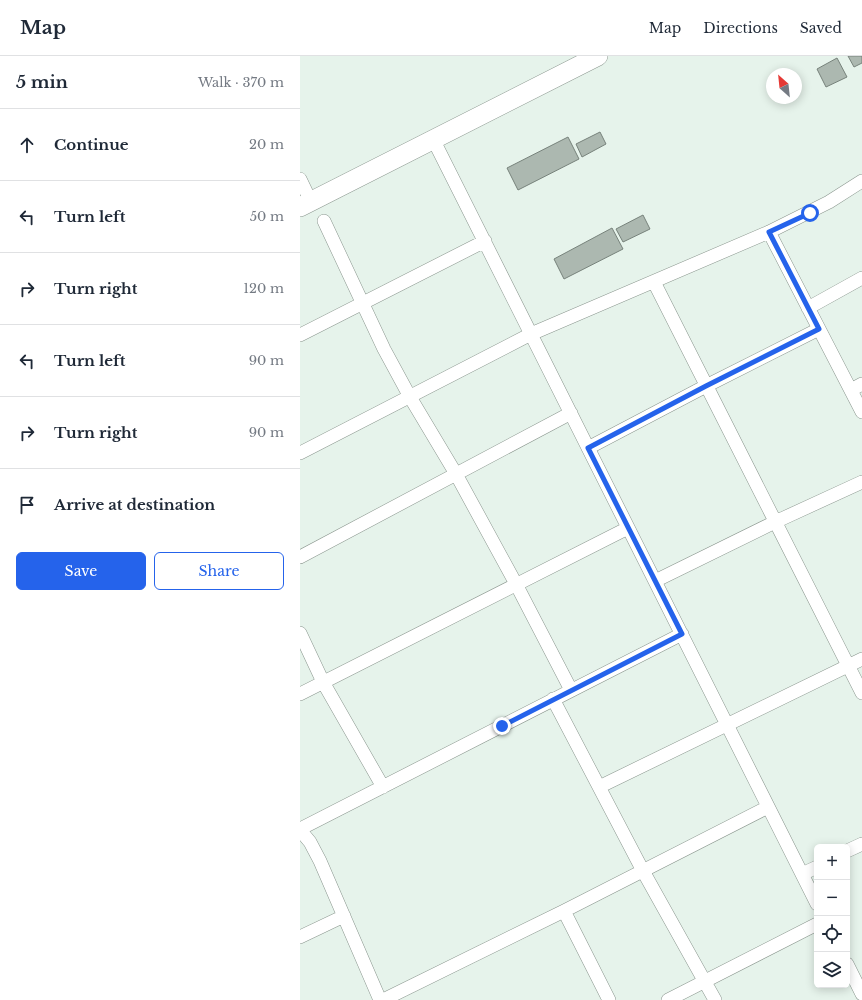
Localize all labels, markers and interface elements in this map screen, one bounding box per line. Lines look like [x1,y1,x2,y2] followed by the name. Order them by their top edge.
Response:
[20,16,66,39] text: Map
[649,19,681,37] text: Map
[703,19,778,37] text: Directions
[800,19,842,37] text: Saved
[766,68,802,104] north arrow
[16,72,68,93] text: 5 min
[198,74,284,91] text: Walk · 370 m
[16,134,38,156] icon: ahead
[54,135,129,154] text: Continue
[249,136,284,153] text: 20 m
[801,204,819,222] route start
[16,206,38,228] icon: left
[54,207,125,226] text: Turn left
[250,208,284,225] text: 50 m
[16,278,38,300] icon: right
[54,279,137,298] text: Turn right
[243,280,284,297] text: 120 m
[16,350,38,372] icon: left
[54,351,125,370] text: Turn left
[249,352,284,369] text: 90 m
[16,422,38,444] icon: right
[54,423,137,442] text: Turn right
[249,424,284,441] text: 90 m
[16,494,38,516] icon: arrive
[54,495,215,514] text: Arrive at destination
[16,552,146,590] button: Save
[154,552,284,590] button: Share
[493,717,511,735] route end
[814,844,850,988] map controls
[814,844,850,880] button: +
[814,880,850,916] button: −
[814,916,850,952] button: locate
[814,952,850,988] button: layers

